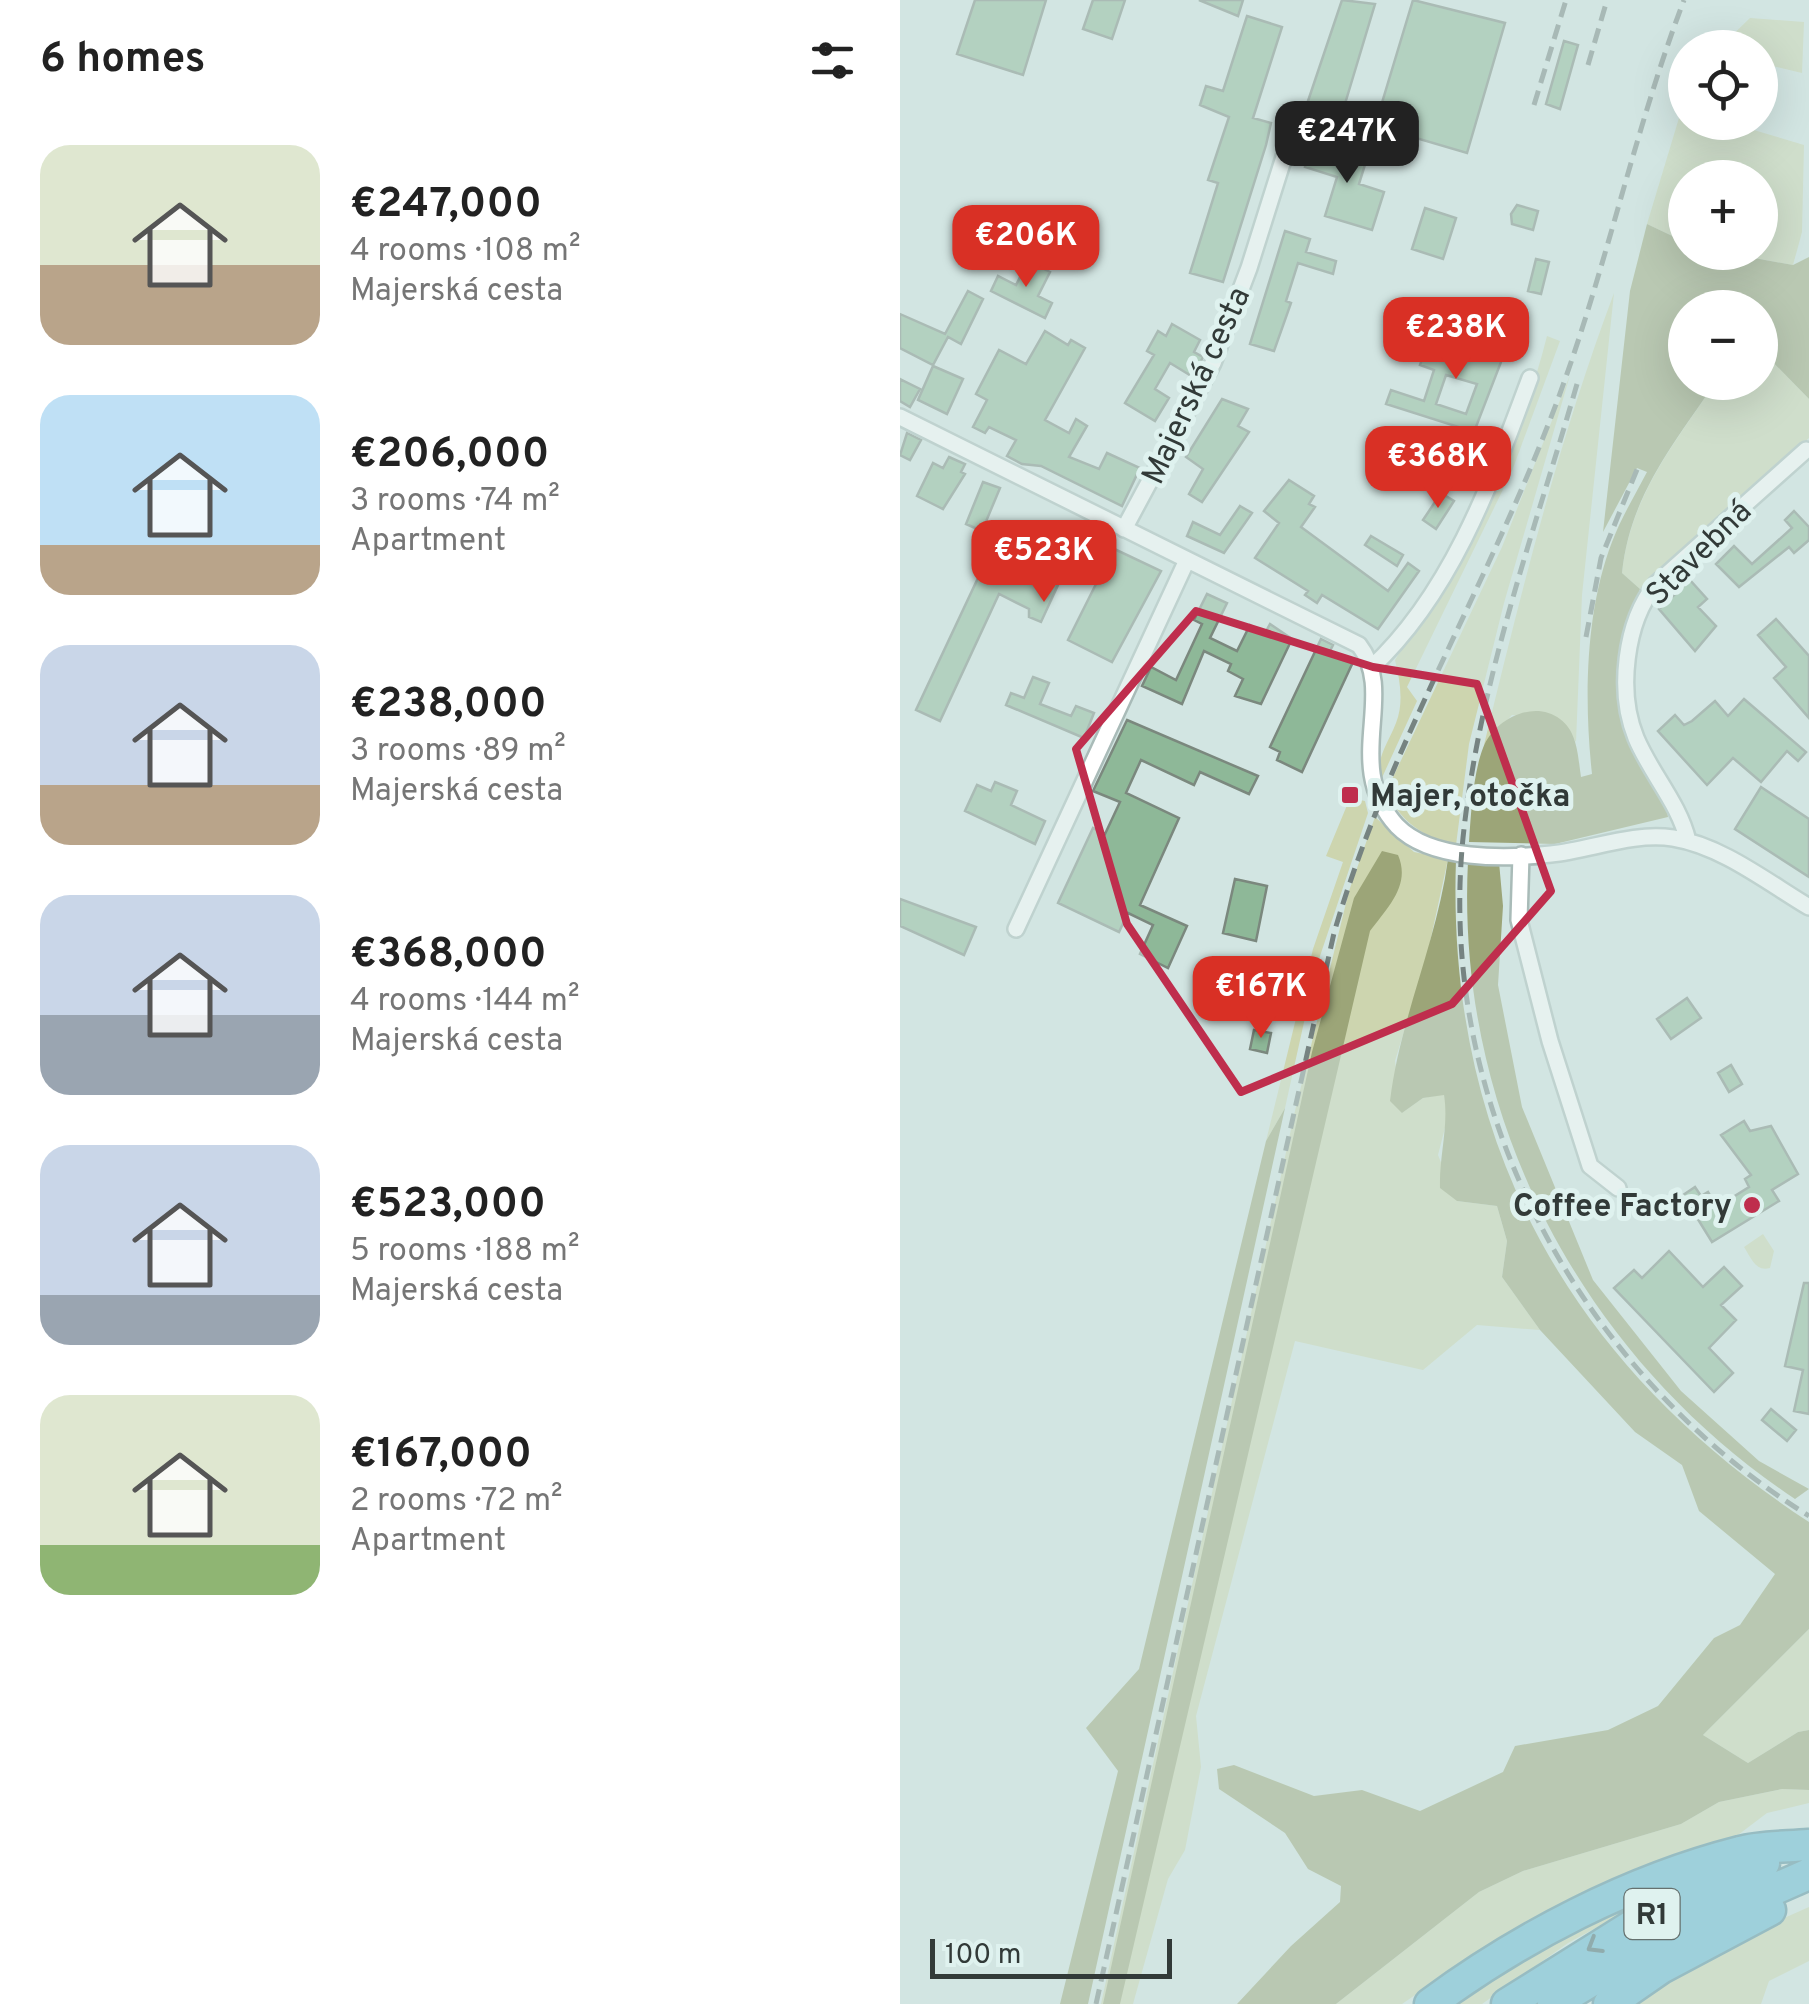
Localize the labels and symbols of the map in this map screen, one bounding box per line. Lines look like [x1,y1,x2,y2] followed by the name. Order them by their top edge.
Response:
[1277,101,1417,186] pin: €247K
[956,205,1096,290] pin: €206K
[1135,281,1261,491] street label: Majerská cesta
[1386,297,1526,382] pin: €238K
[1368,426,1508,511] pin: €368K
[1639,493,1761,615] street label: Stavebná
[974,520,1114,605] pin: €523K
[1370,778,1570,818] place label: Majer, otočka
[1339,784,1361,806] marker: Majer, otočka
[1191,956,1331,1041] pin: €167K
[1513,1188,1732,1228] place label: Coffee Factory
[1741,1194,1763,1216] marker: Coffee Factory
[1624,1889,1680,1939] road number: R1
[930,1934,1172,1978] scale bar
[1587,1934,1605,1953] one-way arrow

